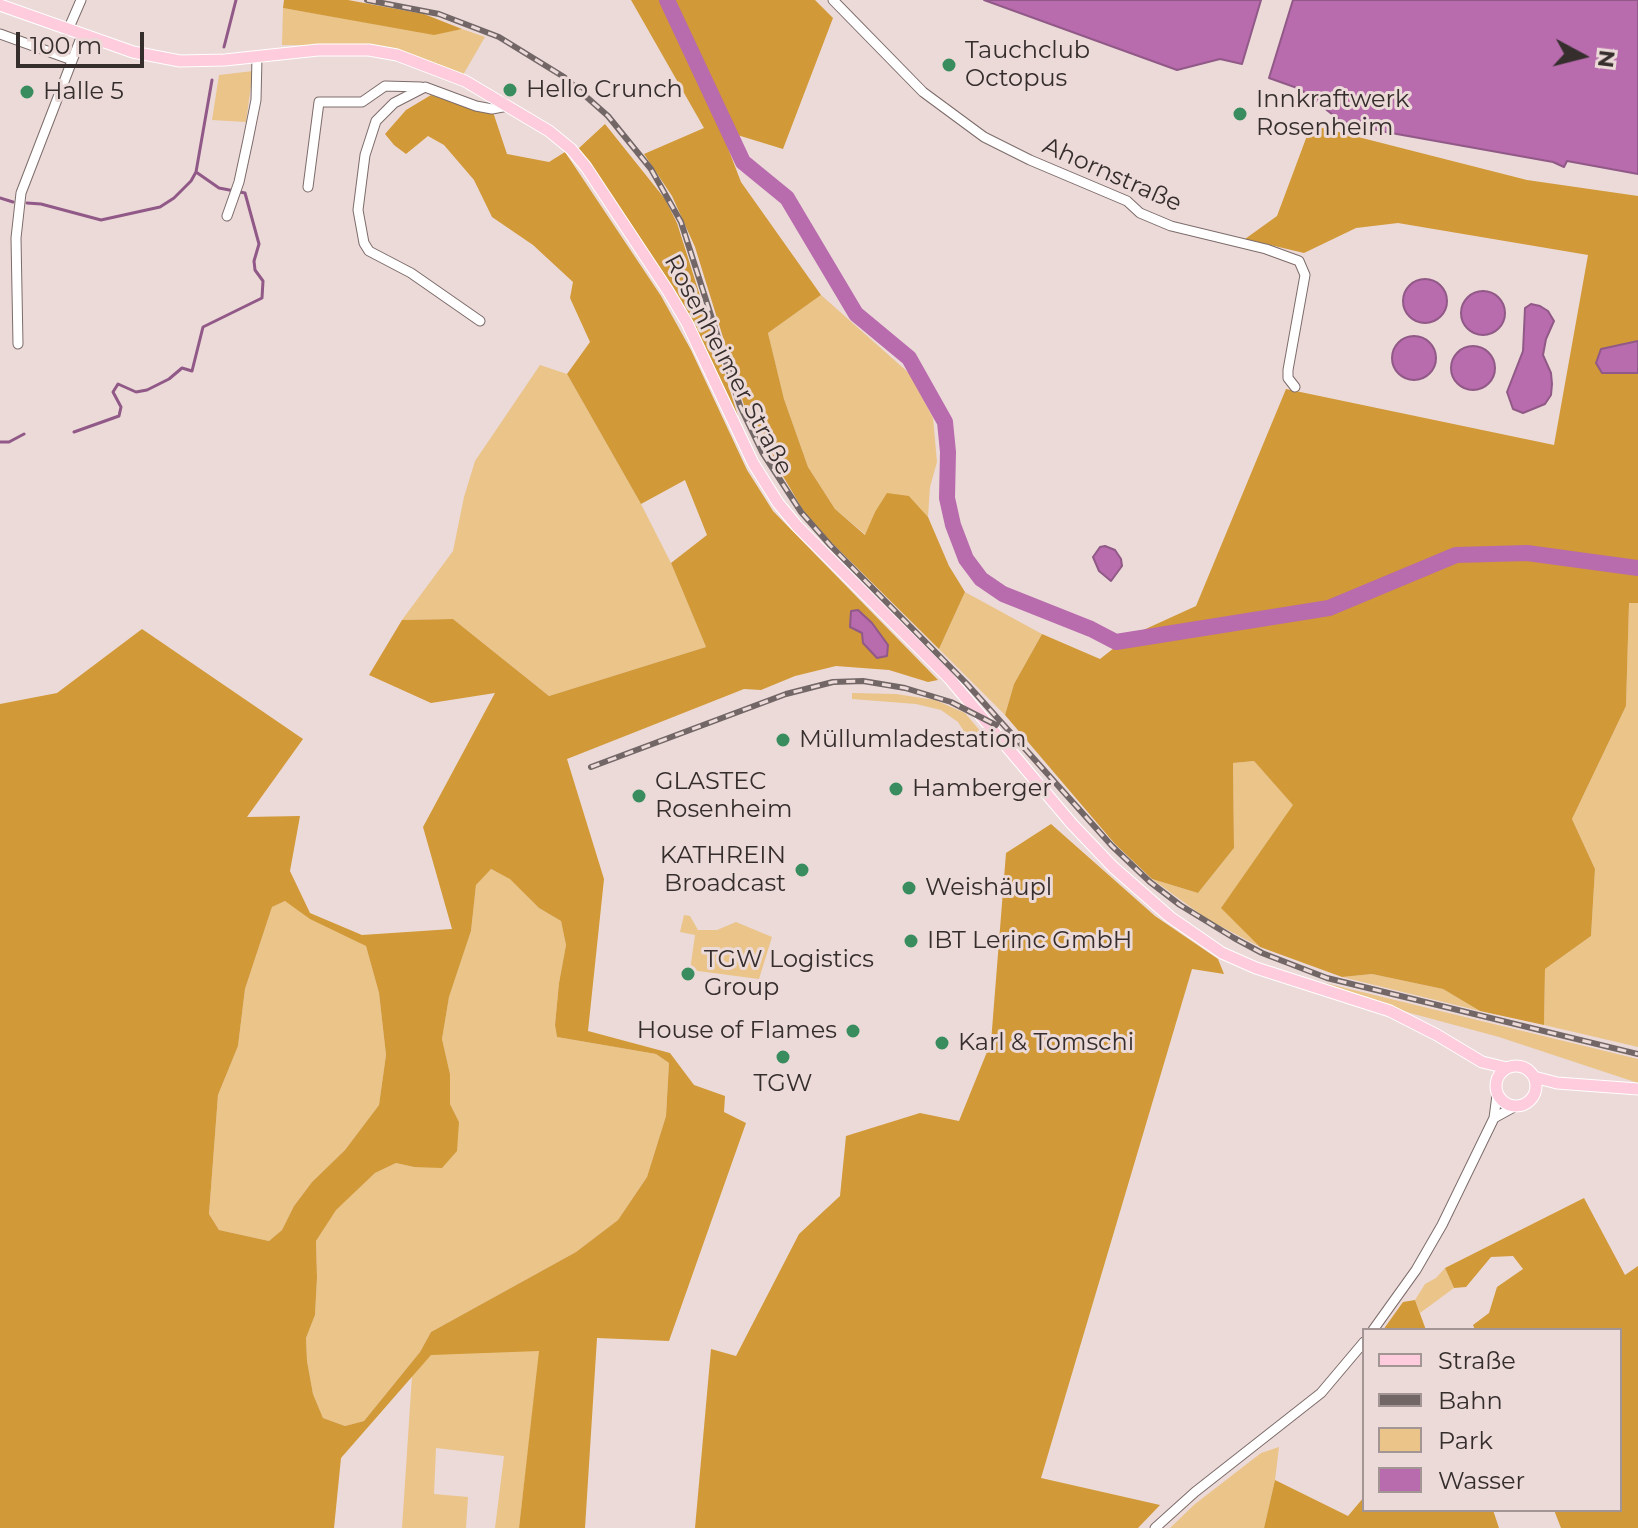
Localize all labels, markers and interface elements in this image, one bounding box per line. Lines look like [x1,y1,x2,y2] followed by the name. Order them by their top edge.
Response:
[20,16,148,66] scale bar
[1542,16,1622,96] north arrow
[30,31,102,60] text: 100 m
[965,37,1090,93] place label: Tauchclub Octopus
[1592,49,1621,69] text: N
[940,56,958,74] marker: Tauchclub Octopus
[526,76,683,104] place label: Hello Crunch
[43,78,124,106] place label: Halle 5
[501,81,519,99] marker: Hello Crunch
[18,83,36,101] marker: Halle 5
[1256,86,1409,142] place label: Innkraftwerk Rosenheim
[1231,105,1249,123] marker: Innkraftwerk Rosenheim
[1038,132,1186,218] street label: Ahornstraße
[658,250,798,480] street label: Rosenheimer Straße
[799,726,1027,754] place label: Müllumladestation
[774,731,792,749] marker: Müllumladestation
[655,768,792,824] place label: GLASTEC Rosenheim
[912,775,1052,803] place label: Hamberger
[887,780,905,798] marker: Hamberger
[630,787,648,805] marker: GLASTEC Rosenheim
[660,842,786,898] place label: KATHREIN Broadcast
[793,861,811,879] marker: KATHREIN Broadcast
[925,874,1052,902] place label: Weishäupl
[900,879,918,897] marker: Weishäupl
[927,927,1132,955] place label: IBT Lerinc GmbH
[902,932,920,950] marker: IBT Lerinc GmbH
[704,946,874,1002] place label: TGW Logistics Group
[679,965,697,983] marker: TGW Logistics Group
[637,1017,837,1045] place label: House of Flames
[844,1022,862,1040] marker: House of Flames
[958,1029,1134,1057] place label: Karl & Tomschi
[933,1034,951,1052] marker: Karl & Tomschi
[774,1048,792,1066] marker: TGW
[754,1070,812,1098] place label: TGW
[1362,1328,1622,1512] legend
[1438,1346,1516,1375] text: Straße
[1438,1386,1503,1415] text: Bahn
[1438,1426,1493,1455] text: Park
[1438,1466,1525,1495] text: Wasser

